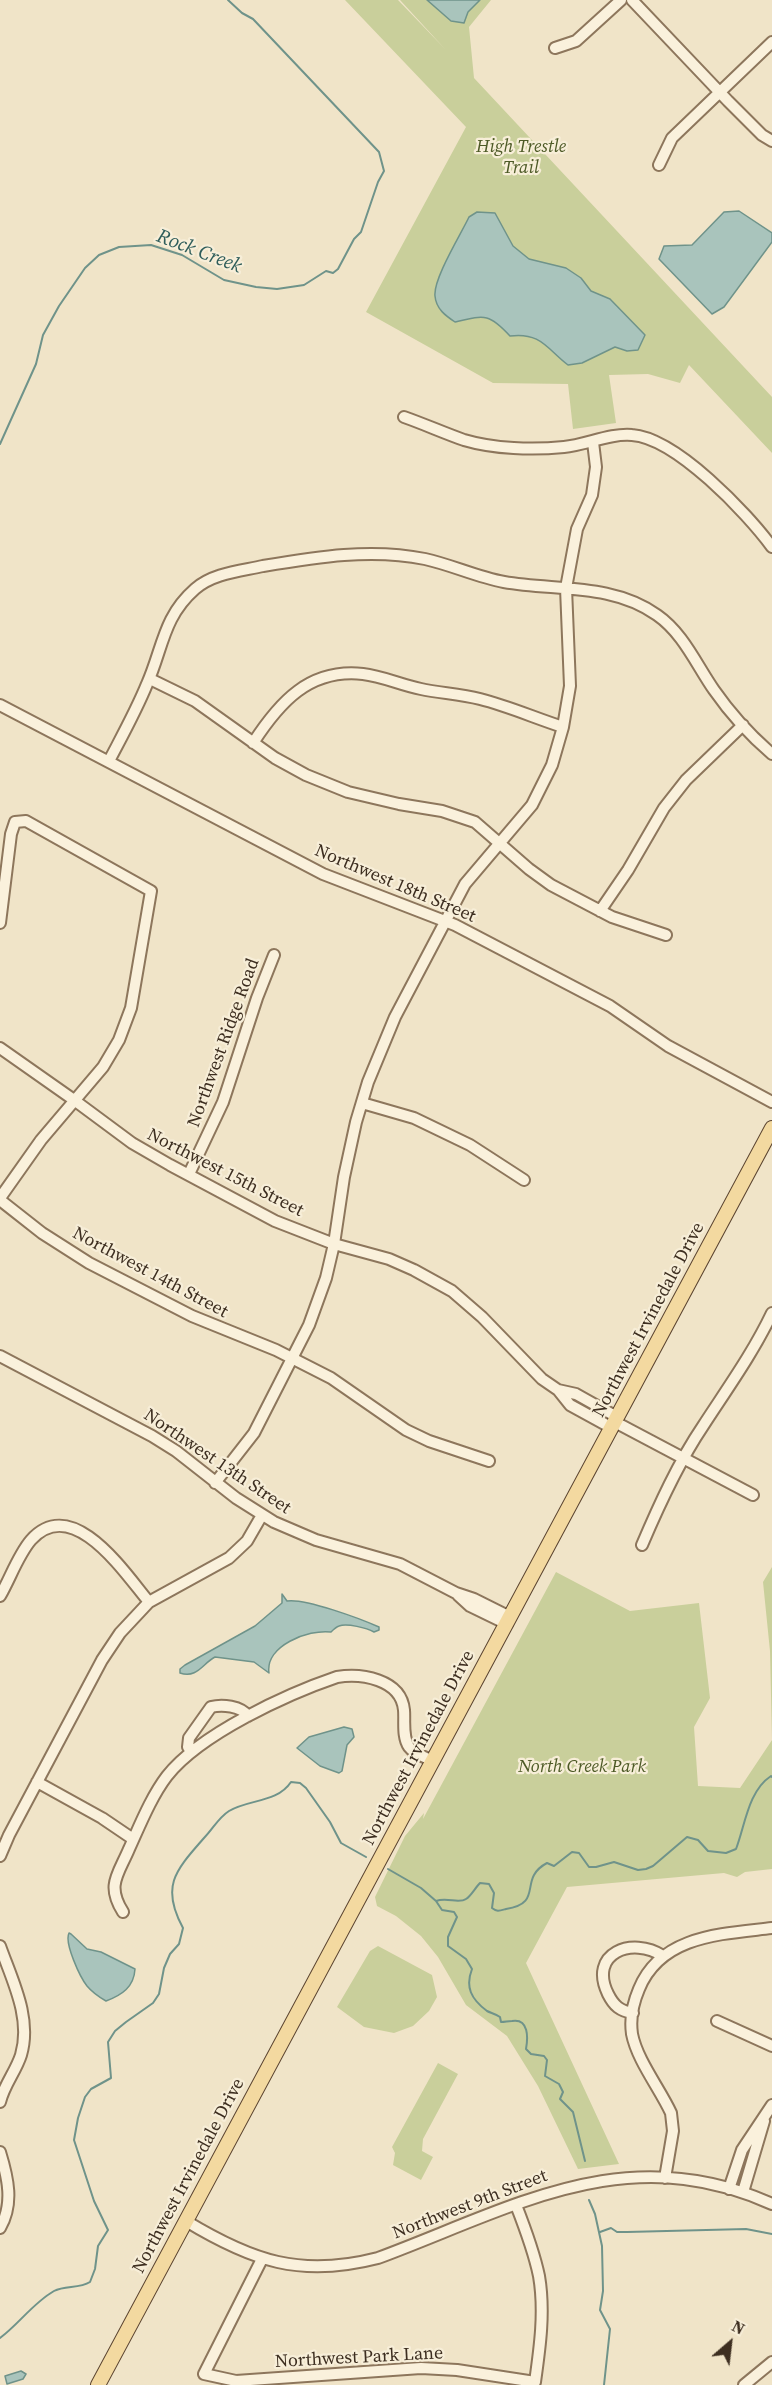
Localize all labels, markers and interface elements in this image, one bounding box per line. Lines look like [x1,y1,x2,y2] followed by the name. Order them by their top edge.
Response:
[476,136,566,178] park label: High Trestle Trail
[153,225,245,279] water label: Rock Creek
[311,840,479,928] street label: Northwest 18th Street
[183,956,265,1130] street label: Northwest Ridge Road
[143,1124,307,1222] street label: Northwest 15th Street
[588,1219,710,1421] street label: Northwest Irvinedale Drive
[69,1223,231,1323] street label: Northwest 14th Street
[139,1405,295,1519] street label: Northwest 13th Street
[358,1647,480,1849] street label: Northwest Irvinedale Drive
[518,1756,646,1778] park label: North Creek Park
[128,2075,250,2277] street label: Northwest Irvinedale Drive
[390,2166,550,2244] street label: Northwest 9th Street
[700,2313,760,2373] north arrow
[728,2315,749,2340] text: N
[274,2343,444,2373] street label: Northwest Park Lane

